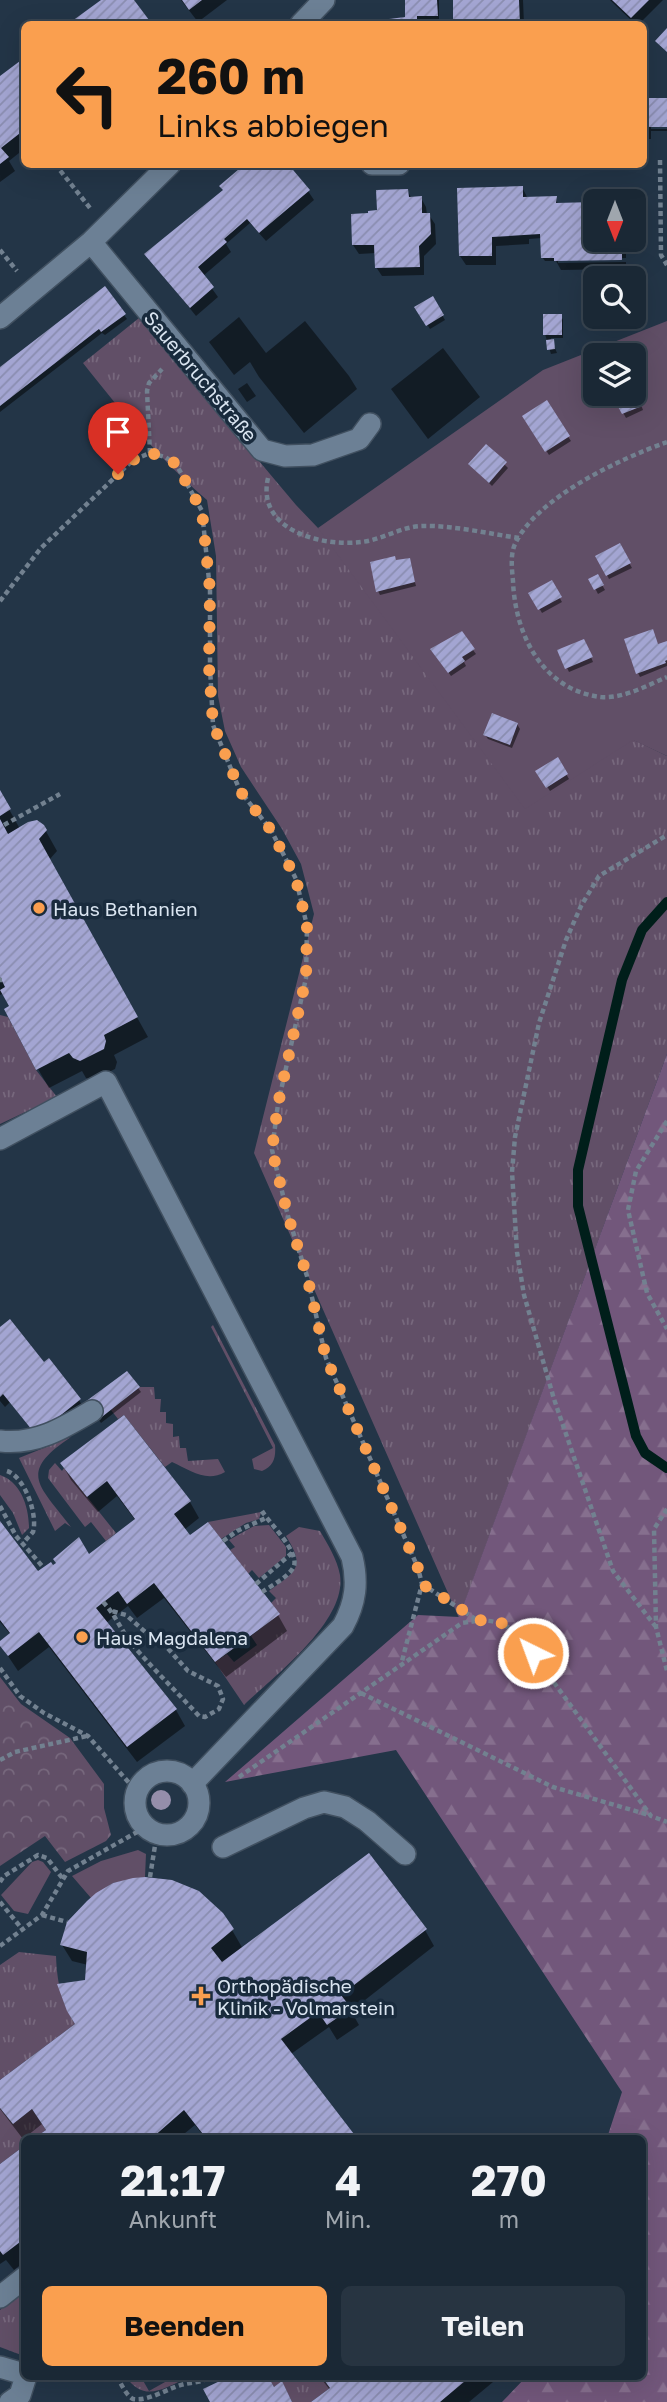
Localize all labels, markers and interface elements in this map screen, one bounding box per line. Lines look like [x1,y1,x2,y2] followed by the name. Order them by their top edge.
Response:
[157,46,305,105] text: 260 m
[42,49,133,140] icon: left
[157,106,389,144] text: Links abbiegen
[583,189,646,252] north arrow
[583,189,646,406] map controls
[583,266,646,329] button: search
[140,306,262,446] street label: Sauerbruchstraße
[583,343,646,406] button: layers
[88,402,148,474] pin
[99,413,137,451] icon: arrive
[53,897,198,920] place label: Haus Bethanien
[31,900,47,916] marker: Haus Bethanien
[496,1616,570,1690] position arrow
[96,1626,248,1649] place label: Haus Magdalena
[74,1629,90,1645] marker: Haus Magdalena
[217,1974,395,2019] place label: Orthopädische Klinik - Volmarstein
[191,1986,211,2006] marker: Orthopädische Klinik - Volmarstein
[120,2155,225,2205] text: 21:17
[335,2155,361,2205] text: 4
[471,2155,547,2205] text: 270
[129,2205,217,2233] text: Ankunft
[325,2205,372,2233] text: Min.
[499,2205,519,2233] text: m
[42,2286,327,2366] button: Beenden
[341,2286,625,2366] button: Teilen

